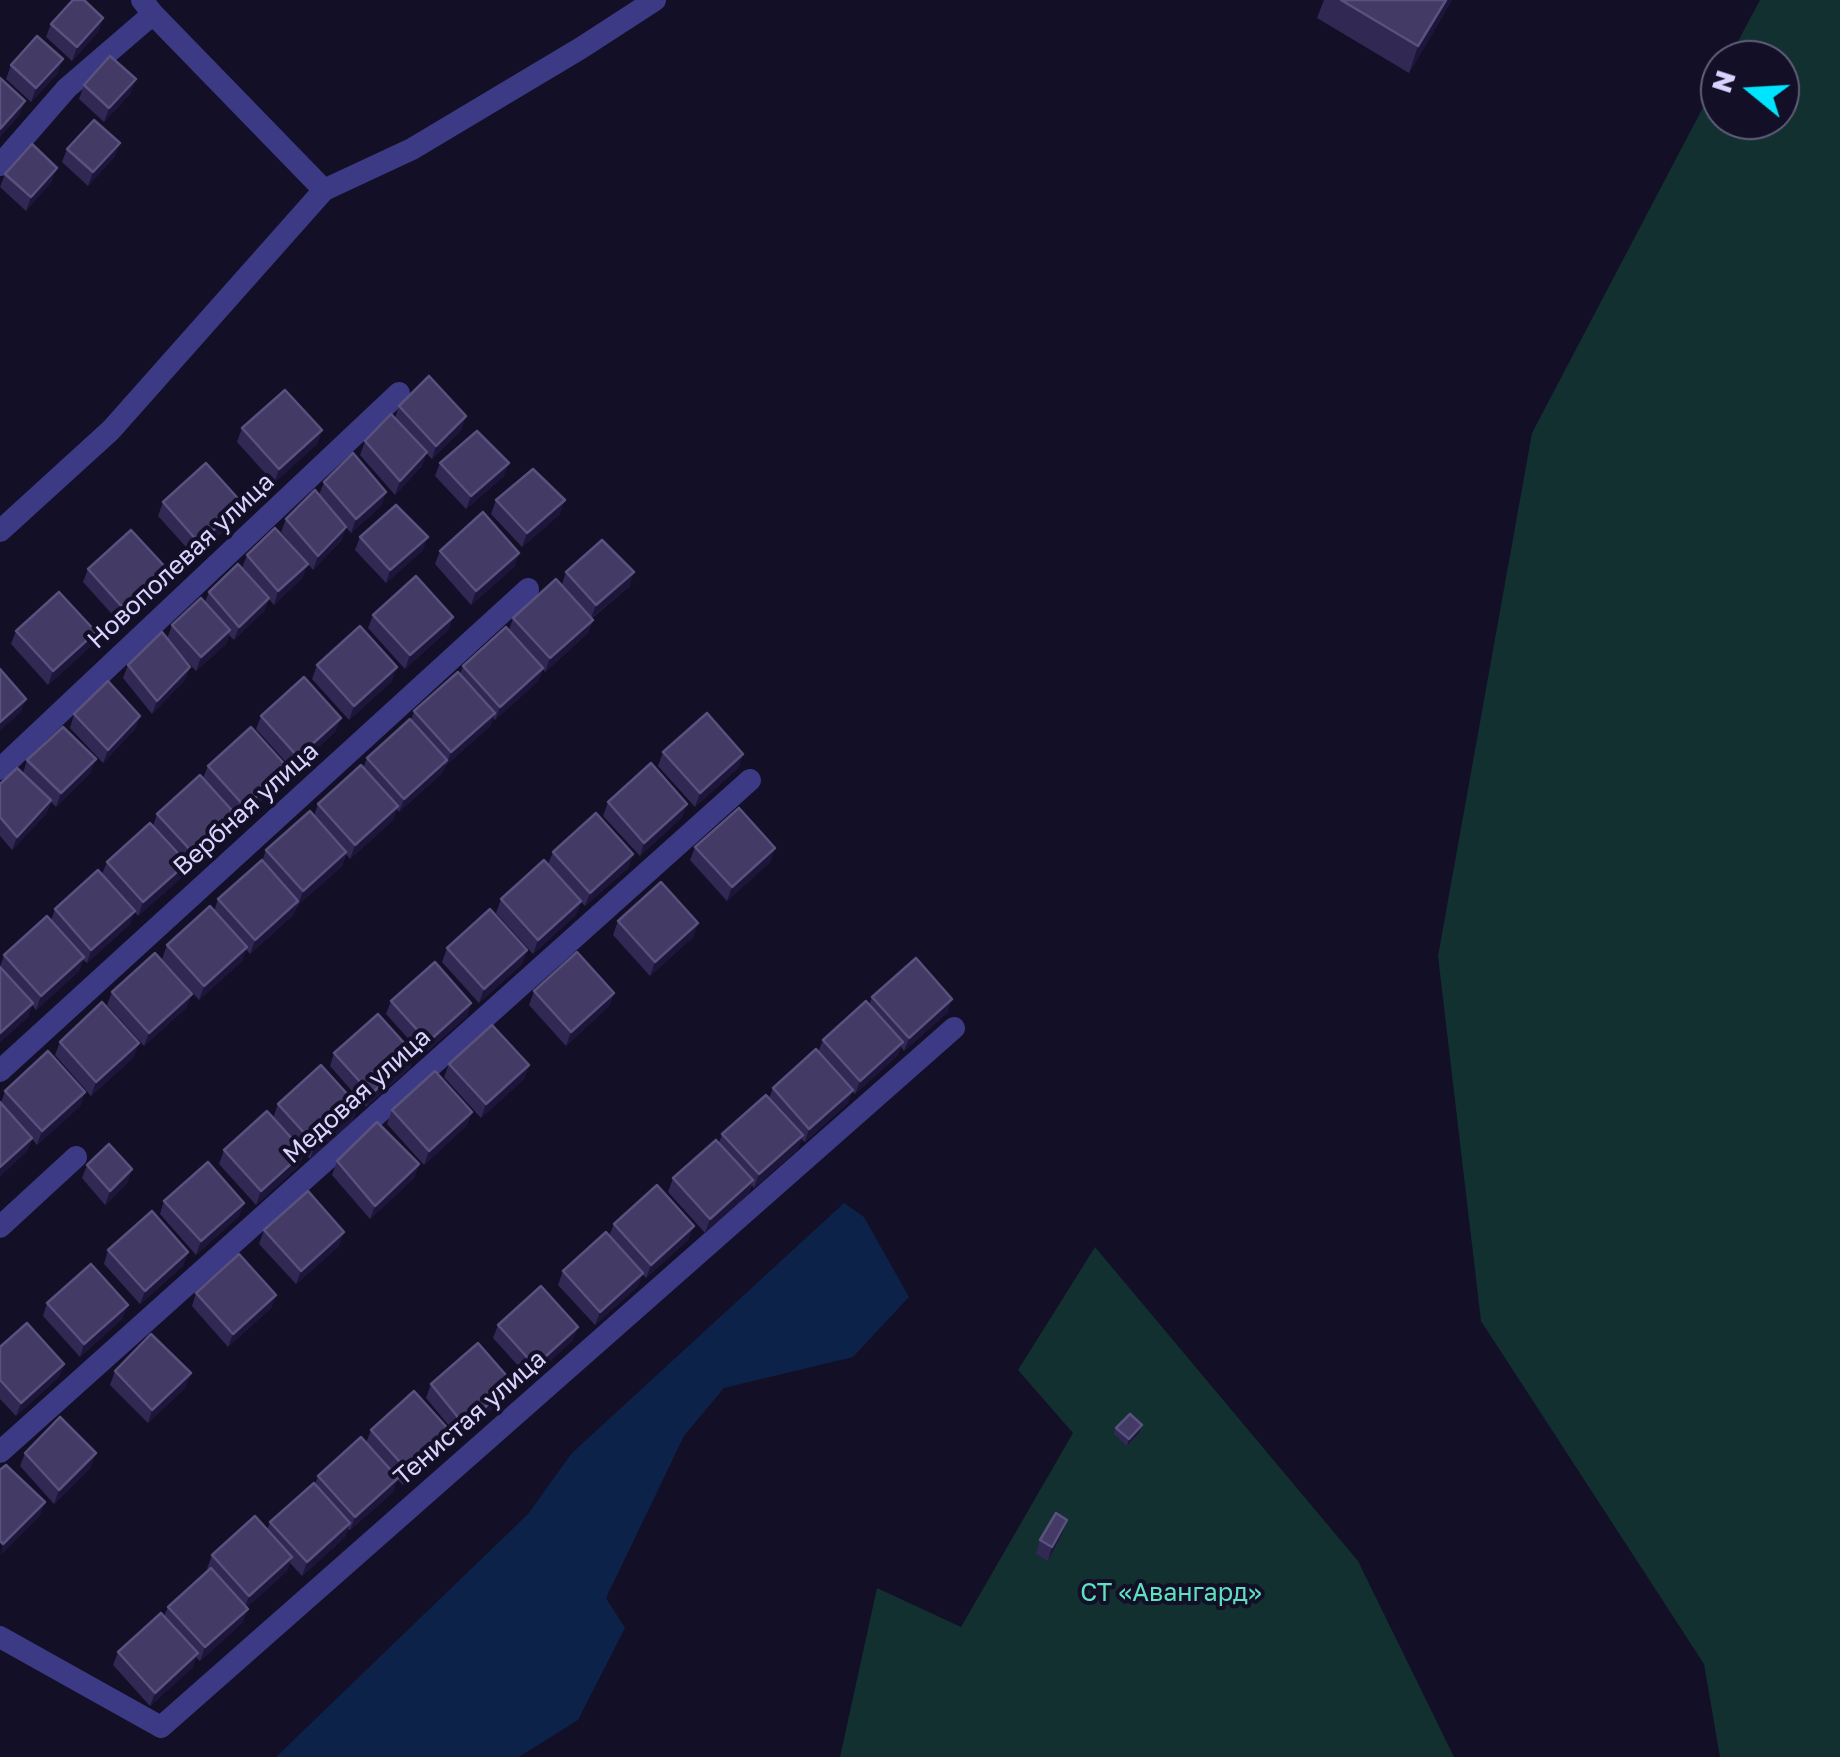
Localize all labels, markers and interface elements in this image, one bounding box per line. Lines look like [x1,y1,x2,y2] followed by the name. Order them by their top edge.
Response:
[1700,40,1800,140] north arrow
[1704,66,1742,96] text: N
[82,467,280,655] street label: Новополевая улица
[167,736,325,882] street label: Вербная улица
[277,1022,437,1170] street label: Медовая улица
[388,1344,552,1492] street label: Тенистая улица
[1080,1578,1262,1608] park label: СТ «Авангард»

